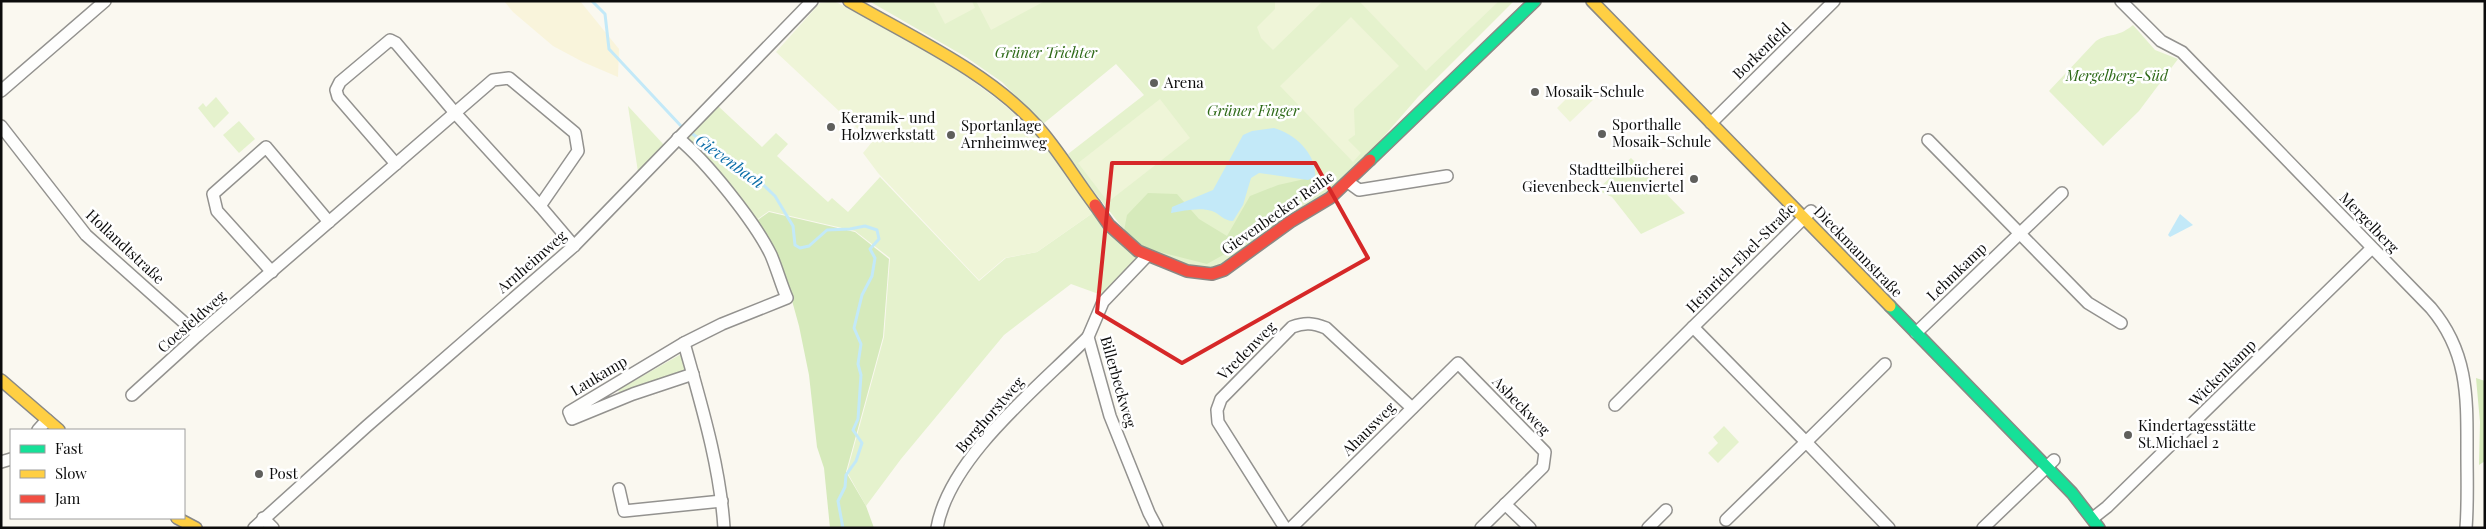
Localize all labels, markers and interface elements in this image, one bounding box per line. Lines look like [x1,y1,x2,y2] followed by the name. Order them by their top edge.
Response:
[1728,17,1795,83] street label: Borkenfeld
[995,42,1098,62] park label: Grüner Trichter
[2065,65,2169,85] park label: Mergelberg-Süd
[1163,72,1204,92] place label: Arena
[1148,77,1160,89] marker: Arena
[1545,81,1644,101] place label: Mosaik-Schule
[1529,86,1541,98] marker: Mosaik-Schule
[1207,100,1300,120] park label: Grüner Finger
[841,107,936,144] place label: Keramik- und Holzwerkstatt
[1612,114,1711,151] place label: Sporthalle Mosaik-Schule
[960,115,1047,152] place label: Sportanlage Arnheimweg
[825,121,837,133] marker: Keramik- und Holzwerkstatt
[1596,128,1608,140] marker: Sporthalle Mosaik-Schule
[692,129,769,192] water label: Gievenbach
[945,129,957,141] marker: Sportanlage Arnheimweg
[1522,159,1685,196] place label: Stadtteilbücherei Gievenbeck-Auenviertel
[1217,166,1338,259] street label: Gievenbecker Reihe
[1688,173,1700,185] marker: Stadtteilbücherei Gievenbeck-Auenviertel
[2336,188,2404,257] street label: Mergelberg
[1681,198,1799,316] street label: Heinrich-Ebel-Straße
[1810,201,1907,301] street label: Dieckmannstraße
[82,205,169,288] street label: Hollandtstraße
[492,225,570,298] street label: Arnheimweg
[1922,237,1991,305] street label: Lehmkamp
[153,286,230,357] street label: Coesfeldweg
[1212,317,1280,385] street label: Vredenweg
[1096,334,1142,430] street label: Billerbeckweg
[2184,334,2260,411] street label: Wickenkamp
[566,350,631,400] street label: Laukamp
[1488,371,1555,439] street label: Asbeckweg
[951,372,1028,457] street label: Borghorstweg
[1336,397,1399,460] street label: Ahausweg
[2138,415,2256,452] place label: Kindertagesstätte St.Michael 2
[10,429,185,519] legend
[2122,429,2134,441] marker: Kindertagesstätte St.Michael 2
[55,438,84,458] text: Fast
[55,463,87,483] text: Slow
[269,463,299,483] place label: Post
[253,468,265,480] marker: Post
[54,488,81,508] text: Jam

